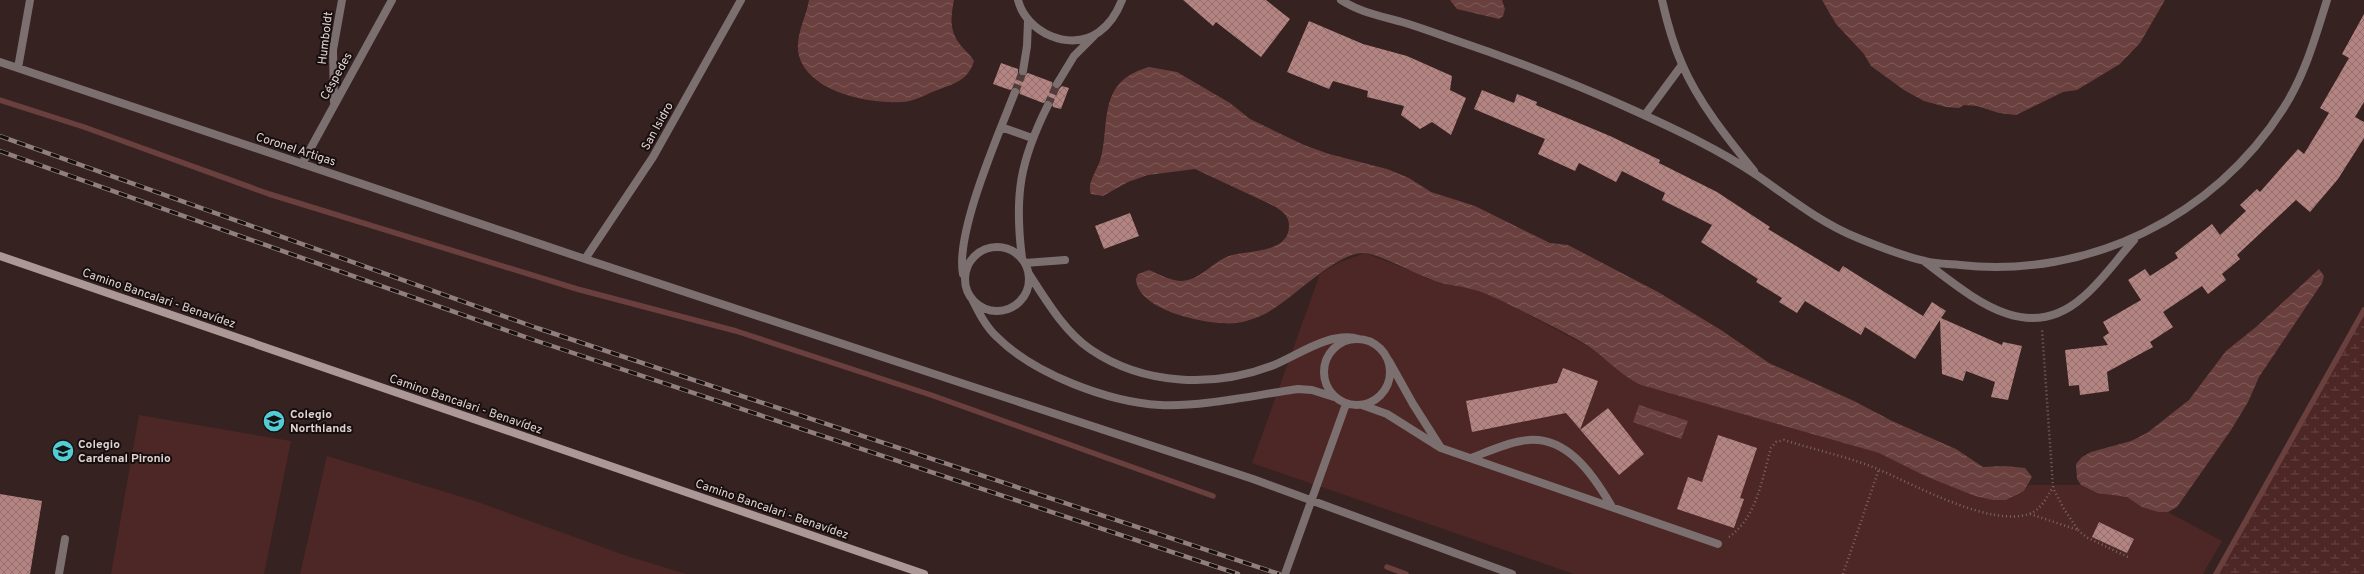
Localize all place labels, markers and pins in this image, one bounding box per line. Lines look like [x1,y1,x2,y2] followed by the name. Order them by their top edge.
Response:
[290,407,352,437] place label: Colegio Northlands
[261,408,287,434] school or university icon: Colegio Northlands
[78,437,171,467] place label: Colegio Cardenal Pironio
[50,438,76,464] school or university icon: Colegio Cardenal Pironio

